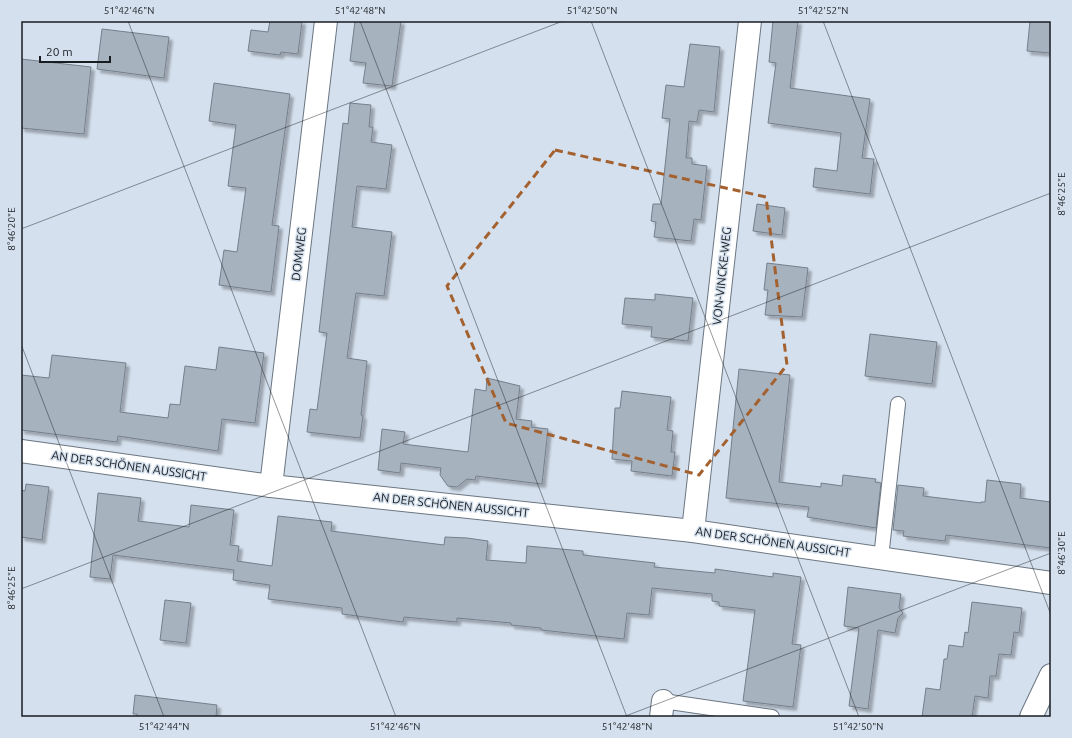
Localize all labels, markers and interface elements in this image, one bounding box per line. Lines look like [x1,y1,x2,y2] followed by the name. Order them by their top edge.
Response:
[104,5,154,16] text: 51°42'46"N
[335,5,385,16] text: 51°42'48"N
[567,5,617,16] text: 51°42'50"N
[798,5,848,16] text: 51°42'52"N
[40,38,110,64] scale bar
[46,45,73,58] text: 20 m
[1056,172,1067,216] text: 8°46'25"E
[6,207,17,251] text: 8°46'20"E
[289,226,308,281] street label: DOMWEG
[710,226,733,326] street label: VON-VINCKE-WEG
[51,448,208,483] street label: AN DER SCHÖNEN AUSSICHT
[373,490,530,519] street label: AN DER SCHÖNEN AUSSICHT
[695,524,852,559] street label: AN DER SCHÖNEN AUSSICHT
[1056,531,1067,575] text: 8°46'30"E
[6,566,17,610] text: 8°46'25"E
[139,721,189,732] text: 51°42'44"N
[370,721,420,732] text: 51°42'46"N
[602,721,652,732] text: 51°42'48"N
[833,721,883,732] text: 51°42'50"N

